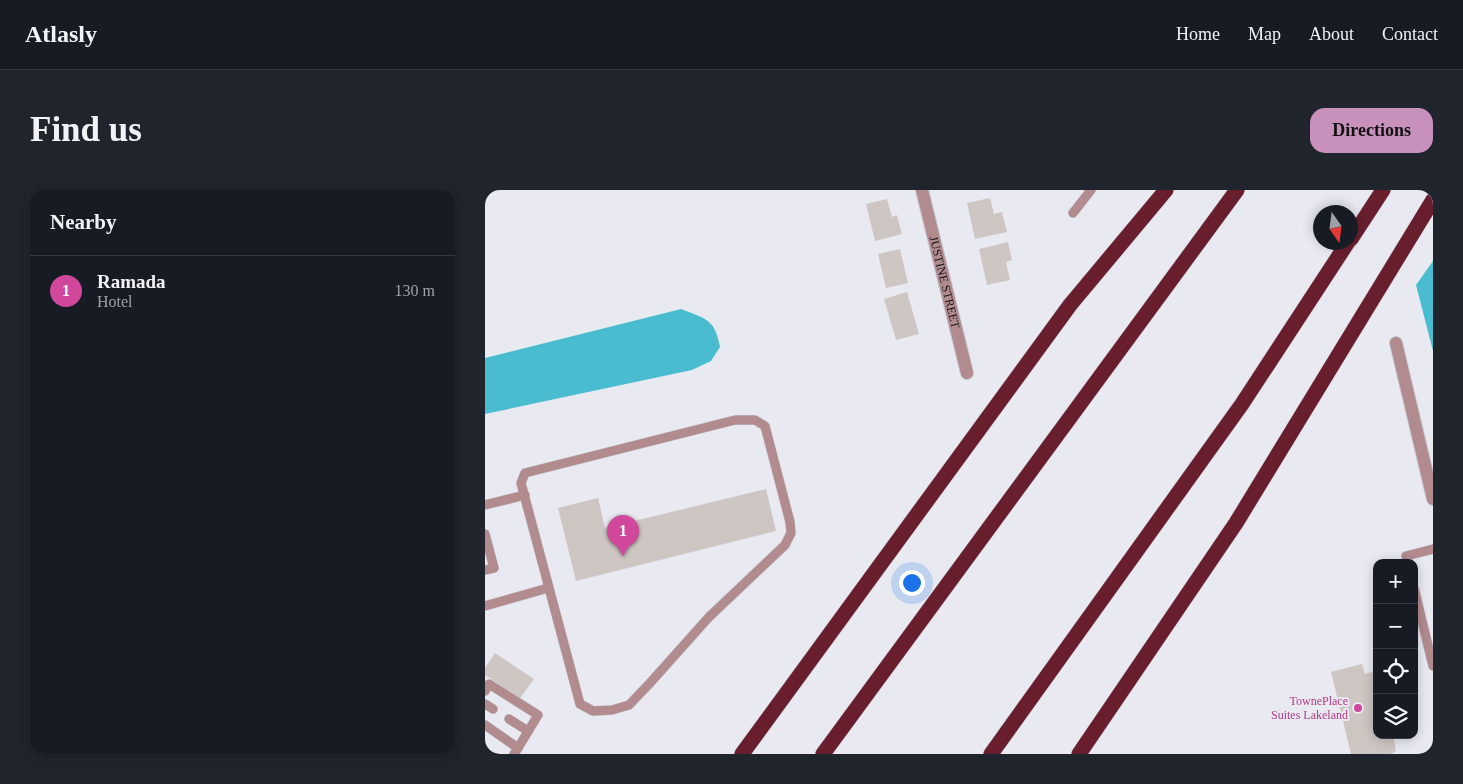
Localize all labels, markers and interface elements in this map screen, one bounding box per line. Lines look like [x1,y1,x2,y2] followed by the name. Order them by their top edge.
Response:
[25,21,97,47] text: Atlasly
[1176,24,1220,44] text: Home
[1248,24,1281,44] text: Map
[1309,24,1354,44] text: About
[1382,24,1438,44] text: Contact
[1310,108,1433,153] button: Directions
[30,110,142,149] text: Find us
[1313,205,1358,250] north arrow
[50,210,117,234] text: Nearby
[927,235,963,330] street label: JUSTINE STREET
[97,271,166,292] text: Ramada
[62,282,70,299] text: 1
[395,282,435,299] text: 130 m
[97,293,133,310] text: Hotel
[607,515,639,556] pin: 1
[1373,559,1418,739] map controls
[1373,559,1418,604] button: +
[899,570,925,596] your location
[1373,604,1418,649] button: −
[1373,649,1418,694] button: locate
[1271,694,1348,722] place label: TownePlace Suites Lakeland
[1373,694,1418,739] button: layers
[1352,702,1364,714] marker: TownePlace Suites Lakeland

